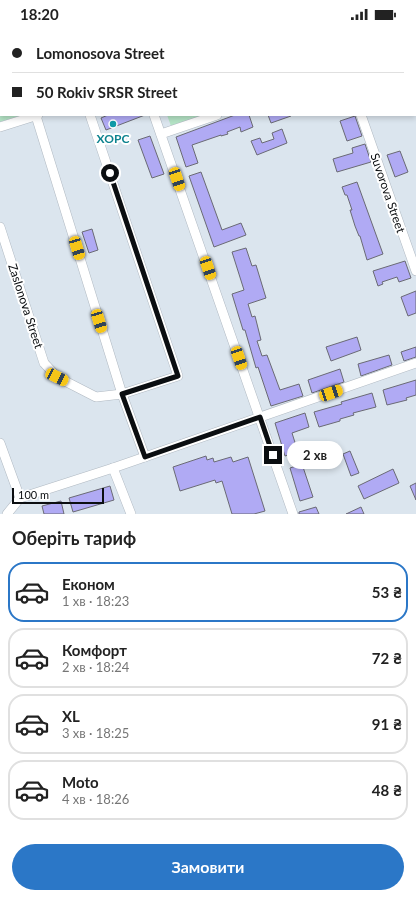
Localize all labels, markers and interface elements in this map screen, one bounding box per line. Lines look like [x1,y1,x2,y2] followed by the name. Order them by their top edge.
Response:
[20,5,59,23] text: 18:20
[36,44,165,62] text: Lomonosova Street
[36,83,178,101] text: 50 Rokiv SRSR Street
[108,119,118,129] marker: ХОРС
[97,131,129,146] place label: ХОРС
[367,151,409,236] street label: Suvorova Street
[101,164,119,182] route start
[167,166,187,192] car
[68,235,86,261] car
[198,255,218,281] car
[5,262,47,351] street label: Zaslonova Street
[90,308,108,334] car
[229,345,249,371] car
[44,366,70,388] car
[318,383,344,403] car
[287,441,343,469] callout: 2 хв
[264,446,282,464] route end
[303,447,327,463] text: 2 хв
[12,486,104,505] scale bar
[18,488,49,501] text: 100 m
[12,527,136,549] text: Оберіть тариф
[14,574,50,610] icon: car
[62,575,115,593] text: Економ
[372,583,402,601] text: 53 ₴
[62,593,129,609] text: 1 хв · 18:23
[14,640,50,676] icon: car
[62,641,127,659] text: Комфорт
[372,649,402,667] text: 72 ₴
[62,659,129,675] text: 2 хв · 18:24
[14,706,50,742] icon: car
[62,707,80,725] text: XL
[372,715,402,733] text: 91 ₴
[62,725,129,741] text: 3 хв · 18:25
[14,772,50,808] icon: car
[62,773,99,791] text: Moto
[372,781,402,799] text: 48 ₴
[62,791,129,807] text: 4 хв · 18:26
[12,844,404,890] button: Замовити

